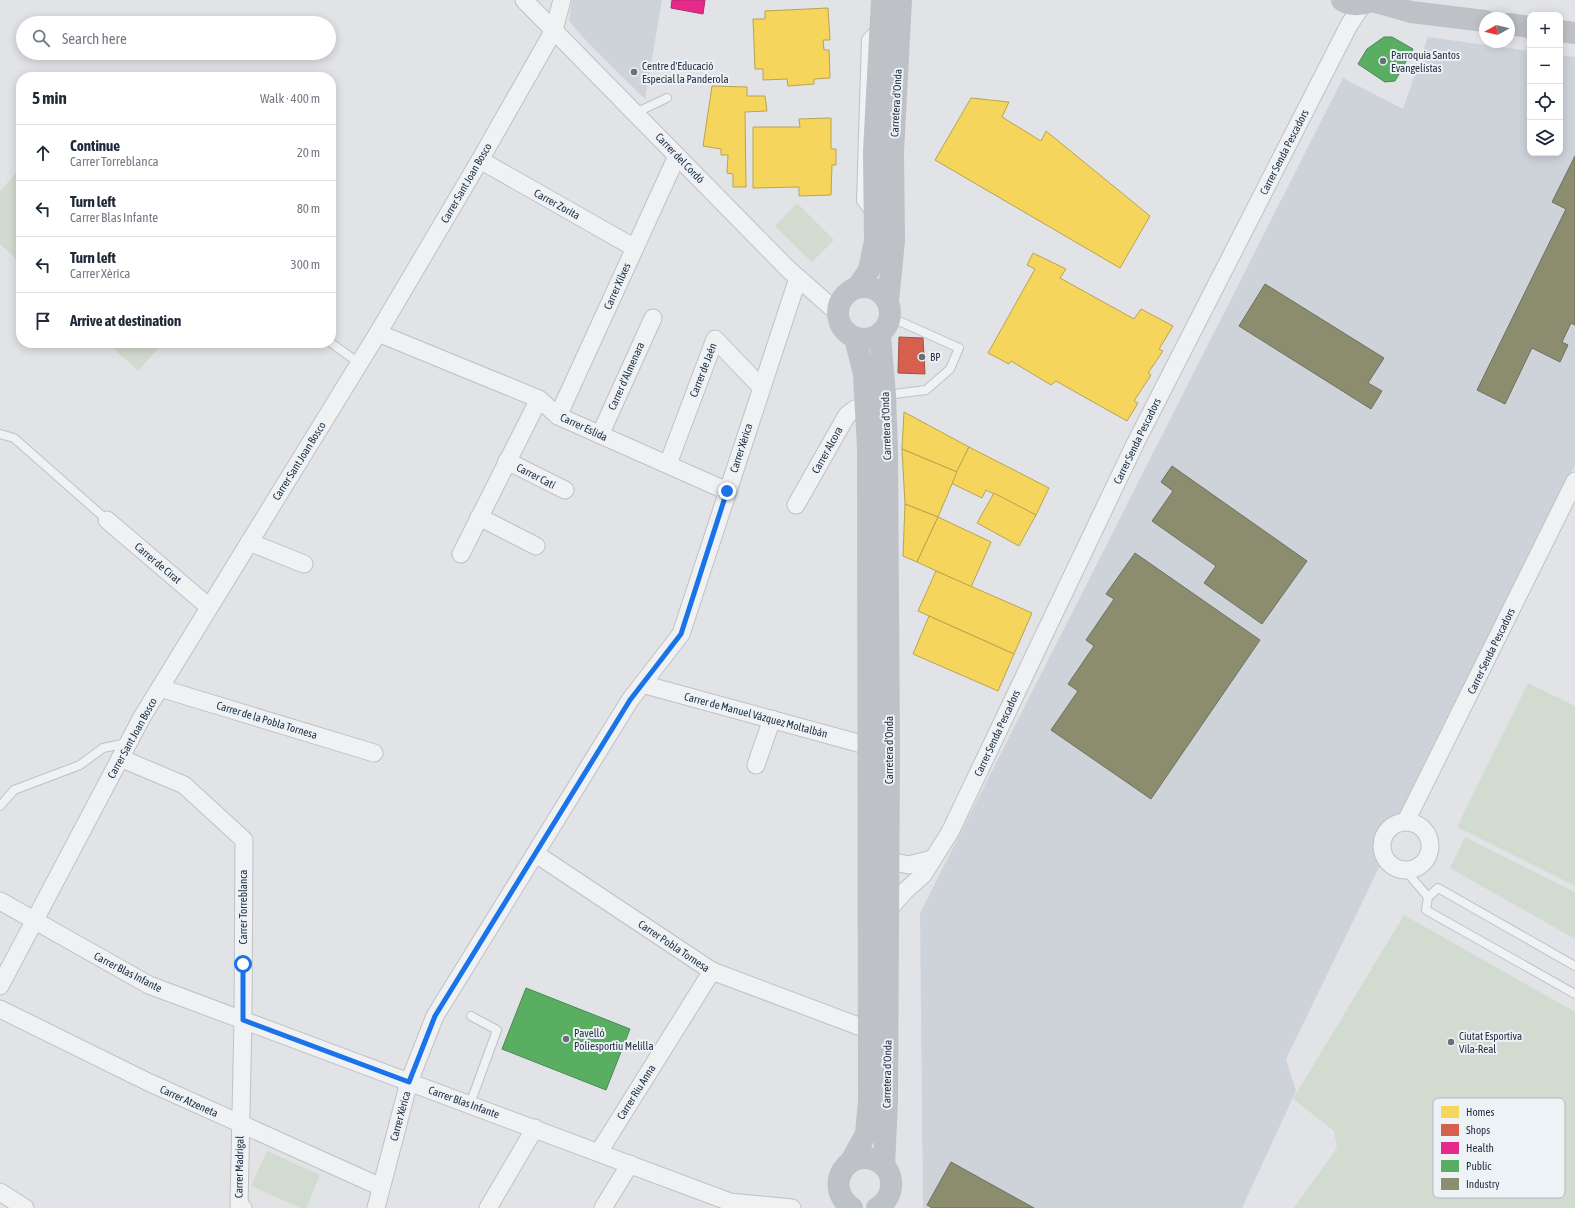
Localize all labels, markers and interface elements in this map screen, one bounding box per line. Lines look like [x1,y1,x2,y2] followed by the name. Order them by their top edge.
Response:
[1479,12,1515,48] north arrow
[1527,12,1563,156] map controls
[1527,12,1563,48] button: +
[16,16,336,60] search box
[30,27,52,49] icon: search
[62,30,127,47] text: Search here
[1527,48,1563,84] button: −
[1391,49,1460,74] place label: Parroquia Santos Evangelistas
[1378,56,1388,66] marker: Parroquia Santos Evangelistas
[642,60,729,85] place label: Centre d'Educació Especial la Panderola
[629,67,639,77] marker: Centre d'Educació Especial la Panderola
[888,69,904,137] street label: Carretera d'Onda
[1527,84,1563,120] button: locate
[32,88,67,108] text: 5 min
[260,91,320,106] text: Walk · 400 m
[1257,107,1311,197] street label: Carrer Senda Pescadors
[1527,120,1563,156] button: layers
[653,131,707,185] street label: Carrer del Cordó
[70,137,120,154] text: Continue
[438,141,494,225] street label: Carrer Sant Joan Bosco
[32,142,54,164] icon: ahead
[297,145,320,160] text: 20 m
[70,154,159,169] text: Carrer Torreblanca
[532,187,582,221] street label: Carrer Zorita
[70,193,116,210] text: Turn left
[32,198,54,220] icon: left
[297,201,320,216] text: 80 m
[70,210,158,225] text: Carrer Blas Infante
[70,249,116,266] text: Turn left
[32,254,54,276] icon: left
[291,257,320,272] text: 300 m
[601,261,633,311] street label: Carrer Xilxes
[70,266,130,281] text: Carrer Xèrica
[32,310,54,332] icon: arrive
[70,312,181,329] text: Arrive at destination
[606,340,646,412] street label: Carrer d'Almenara
[687,341,719,399] street label: Carrer de Jaén
[930,351,941,363] place label: BP
[917,352,927,362] marker: BP
[879,392,893,460] street label: Carretera d'Onda
[1111,396,1163,486] street label: Carrer Senda Pescadors
[559,411,609,443] street label: Carrer Eslida
[270,420,328,502] street label: Carrer Sant Joan Bosco
[727,422,755,474] street label: Carrer Xèrica
[809,424,845,476] street label: Carrer Alcora
[515,461,558,491] street label: Carrer Catí
[718,482,736,500] route end
[132,540,184,586] street label: Carrer de Cirat
[1465,606,1517,696] street label: Carrer Senda Pescadors
[972,688,1022,778] street label: Carrer Senda Pescadors
[683,690,829,740] street label: Carrer de Manuel Vázquez Moltalbán
[105,696,159,780] street label: Carrer Sant Joan Bosco
[215,699,319,741] street label: Carrer de la Pobla Tornesa
[883,716,895,784] street label: Carretera d'Onda
[237,870,249,944] street label: Carrer Torreblanca
[636,918,712,974] street label: Carrer Pobla Tornesa
[92,950,164,994] street label: Carrer Blas Infante
[234,955,252,973] route start
[574,1027,654,1052] place label: Pavelló Poliesportiu Melilla
[1459,1030,1522,1055] place label: Ciutat Esportiva Vila-Real
[561,1034,571,1044] marker: Pavelló Poliesportiu Melilla
[1446,1037,1456,1047] marker: Ciutat Esportiva Vila-Real
[880,1040,894,1108] street label: Carretera d'Onda
[614,1062,658,1122] street label: Carrer Riu Anna
[158,1083,220,1119] street label: Carrer Atzeneta
[427,1084,501,1120] street label: Carrer Blas Infante
[388,1090,412,1142] street label: Carrer Xèrica
[1433,1098,1565,1198] legend
[1466,1106,1494,1118] text: Homes
[1466,1124,1490,1136] text: Shops
[232,1136,246,1198] street label: Carrer Madrigal
[1466,1142,1494,1154] text: Health
[1466,1160,1492,1172] text: Public
[1466,1178,1500,1190] text: Industry

